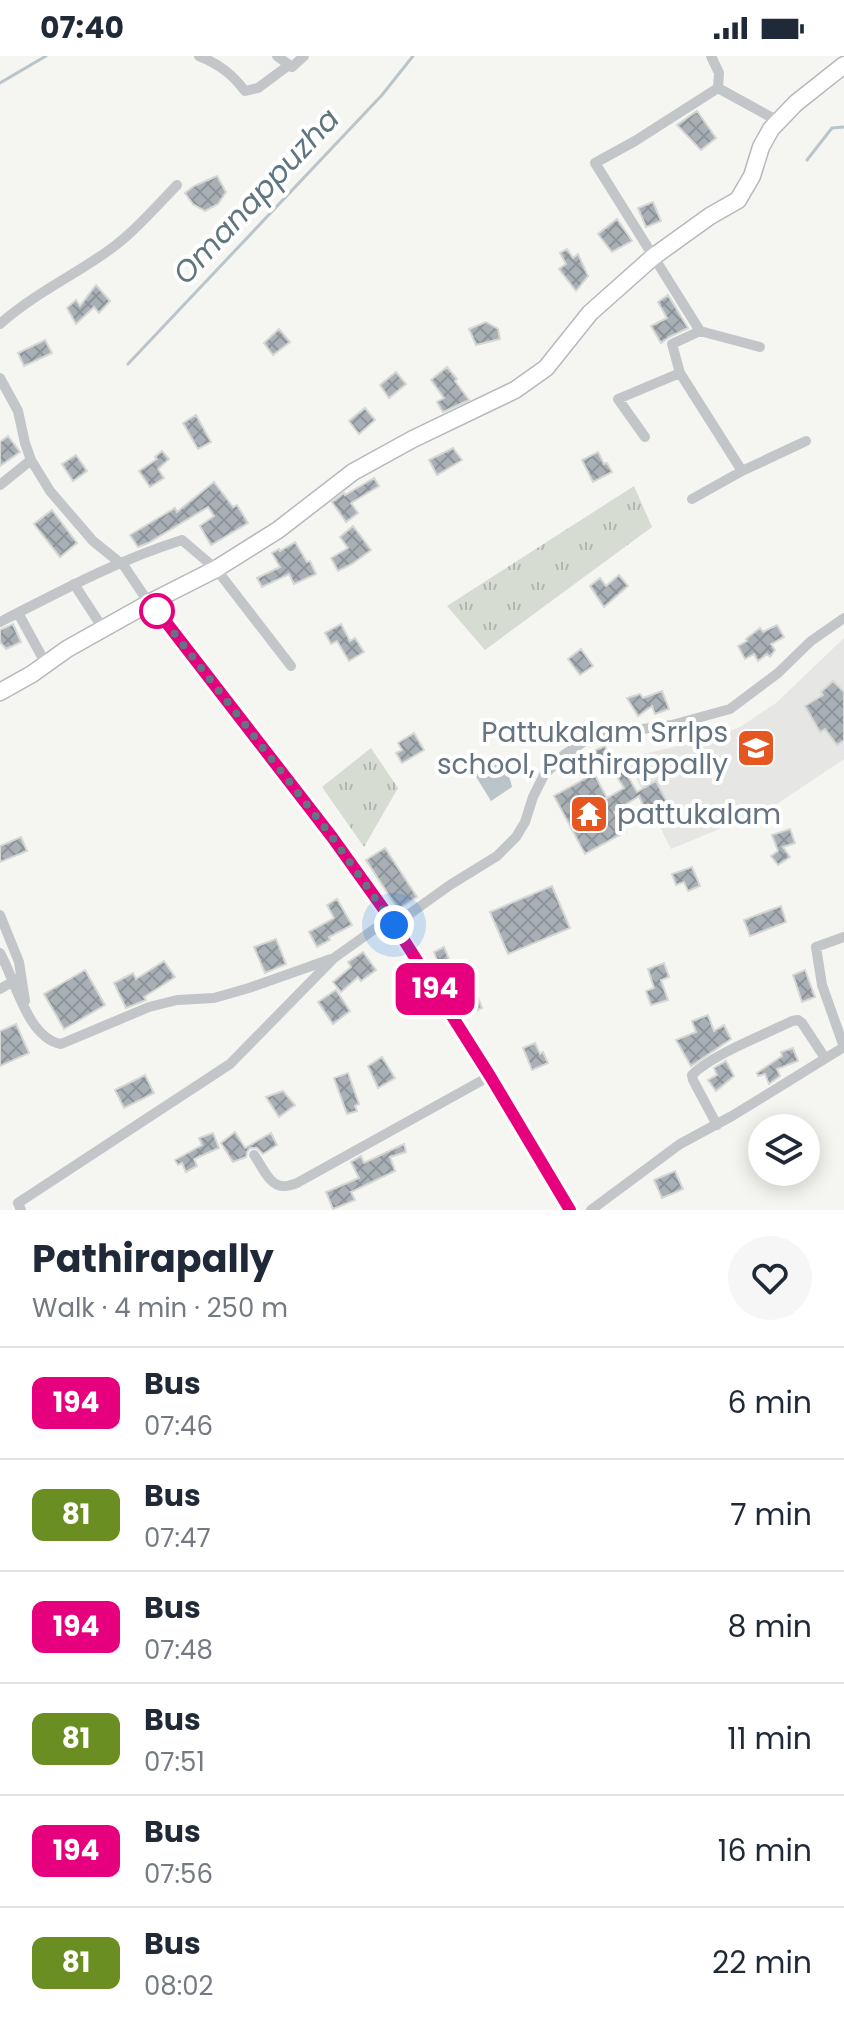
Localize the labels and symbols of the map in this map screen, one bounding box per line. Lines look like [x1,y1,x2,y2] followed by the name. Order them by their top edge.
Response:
[163,98,349,294] water label: Omanappuzha
[140,594,174,628] unlabelled marker
[437,713,728,784] place label: Pattukalam Srrlps school, Pathirappally
[735,727,777,769] school or university icon: Pattukalam Srrlps school, Pathirappally
[568,793,610,835] temple icon: pattukalam
[617,795,781,834] place label: pattukalam
[374,905,414,945] your location
[389,963,481,1015] line badge: 194

